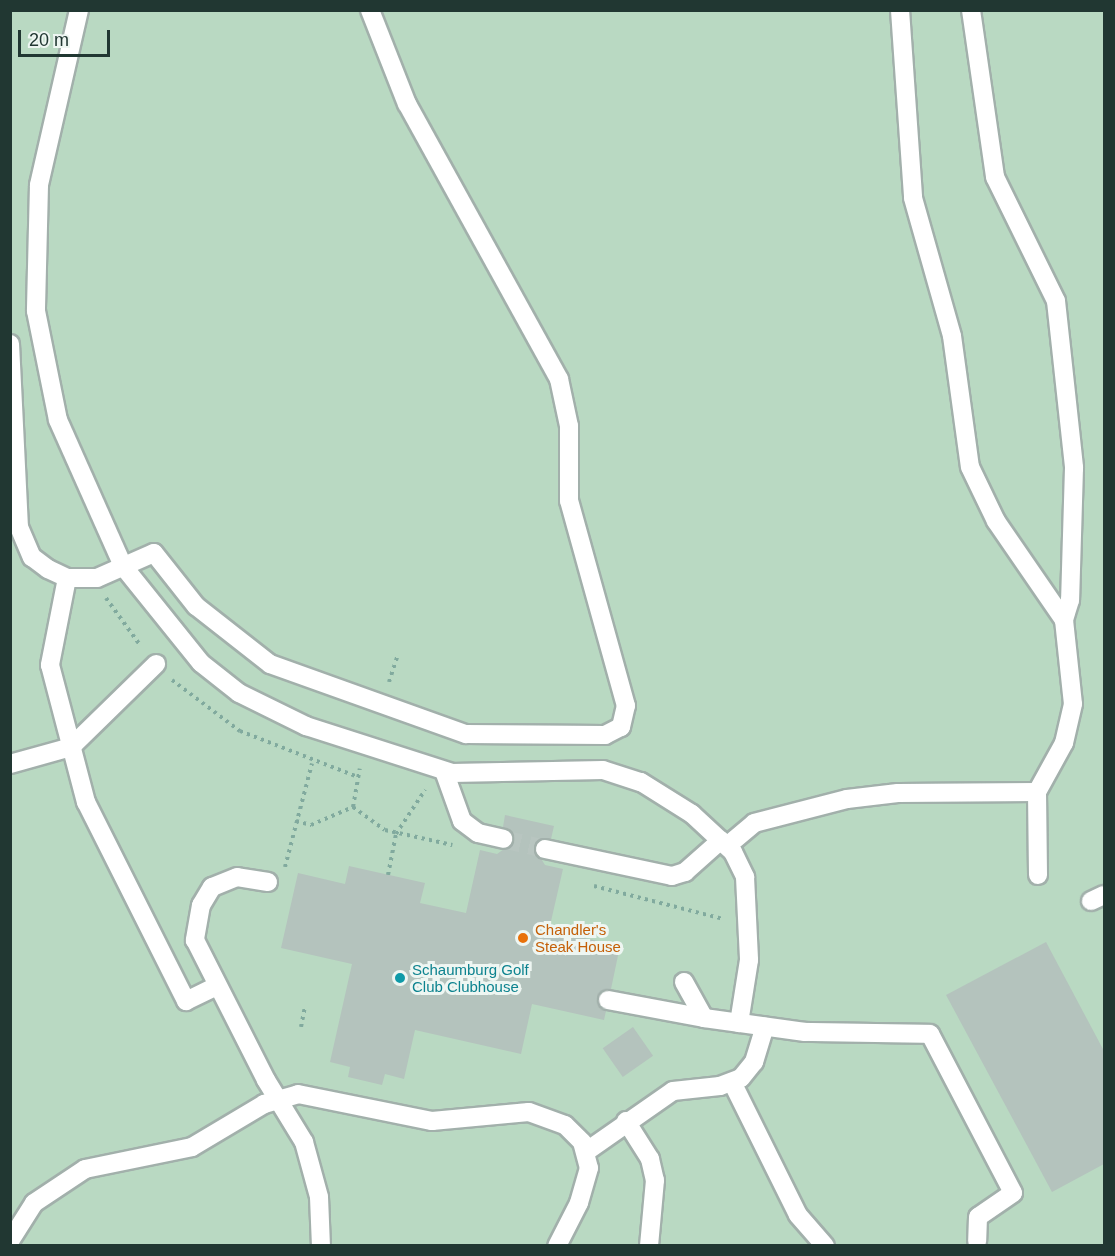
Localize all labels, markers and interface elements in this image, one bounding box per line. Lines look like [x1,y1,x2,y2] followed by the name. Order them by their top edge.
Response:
[21,18,112,56] scale bar
[29,30,69,50] text: 20 m
[535,920,621,955] place label: Chandler's Steak House
[516,931,530,945] marker: Chandler's Steak House
[412,960,529,995] place label: Schaumburg Golf Club Clubhouse
[393,971,407,985] marker: Schaumburg Golf Club Clubhouse

